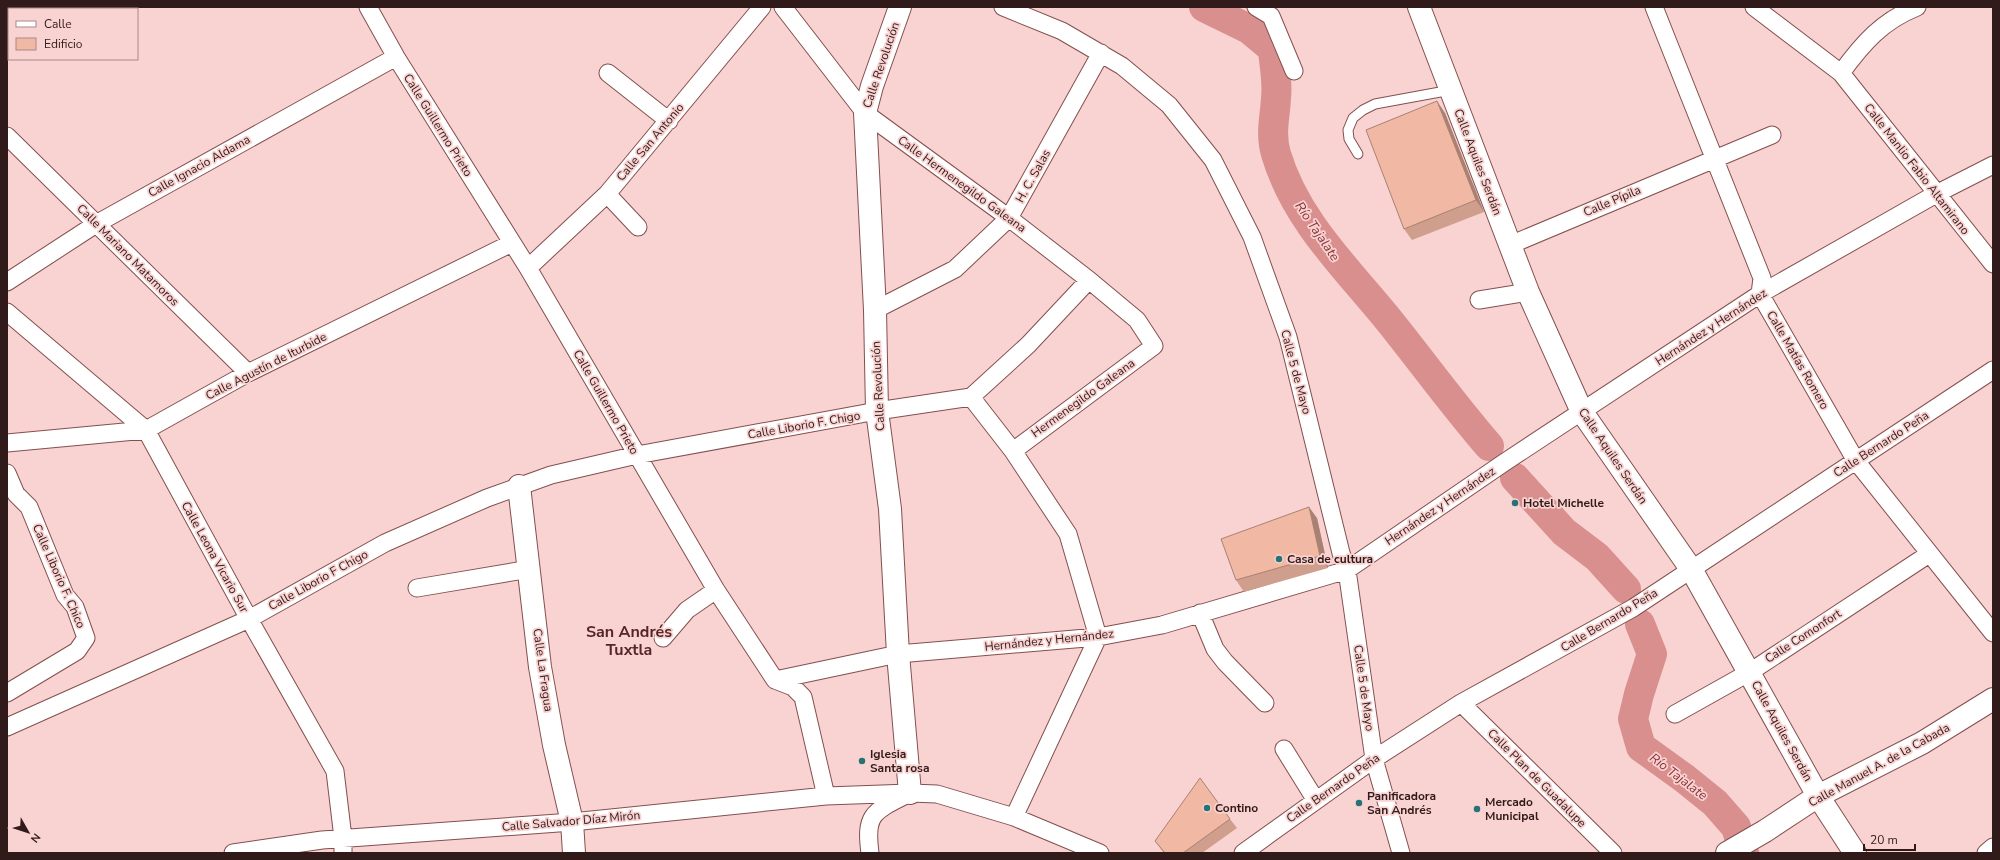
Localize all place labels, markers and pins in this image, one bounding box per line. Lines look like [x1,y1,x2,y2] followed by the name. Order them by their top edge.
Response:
[1523,495,1605,511] place label: Hotel Michelle
[1510,498,1520,508] marker: Hotel Michelle
[1287,551,1373,567] place label: Casa de cultura
[1274,554,1284,564] marker: Casa de cultura
[870,746,930,776] place label: Iglesia Santa rosa
[857,756,867,766] marker: Iglesia Santa rosa
[1367,788,1436,818] place label: Panificadora San Andrés
[1485,794,1539,824] place label: Mercado Municipal
[1354,798,1364,808] marker: Panificadora San Andrés
[1215,800,1258,816] place label: Contino
[1202,803,1212,813] marker: Contino
[1472,804,1482,814] marker: Mercado Municipal

